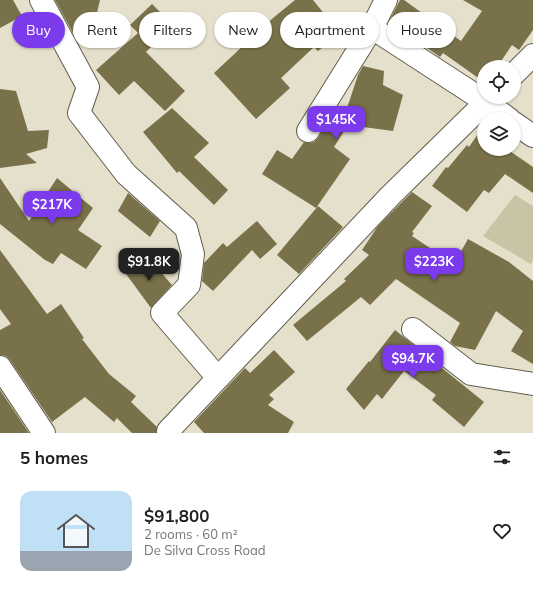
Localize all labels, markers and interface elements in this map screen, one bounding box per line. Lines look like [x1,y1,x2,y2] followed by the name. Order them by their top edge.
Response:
[12,12,65,48] chip: Buy
[73,12,131,48] chip: Rent
[139,12,206,48] chip: Filters
[214,12,272,48] chip: New
[280,12,379,48] chip: Apartment
[387,12,456,48] chip: House
[477,60,521,156] map controls
[477,60,521,104] button: locate
[308,106,364,140] pin: $145K
[316,111,356,127] text: $145K
[477,112,521,156] button: layers
[24,191,80,225] pin: $217K
[32,196,72,212] text: $217K
[116,248,182,282] pin: $91.8K
[406,248,462,282] pin: $223K
[127,253,171,269] text: $91.8K
[414,253,454,269] text: $223K
[380,345,446,379] pin: $94.7K
[391,350,435,366] text: $94.7K
[491,446,513,468] icon: filters
[20,447,88,468] text: 5 homes
[144,505,209,526] text: $91,800
[52,507,100,555] icon: home
[491,520,513,542] icon: heart
[144,526,238,542] text: 2 rooms · 60 m²
[144,542,266,558] text: De Silva Cross Road

